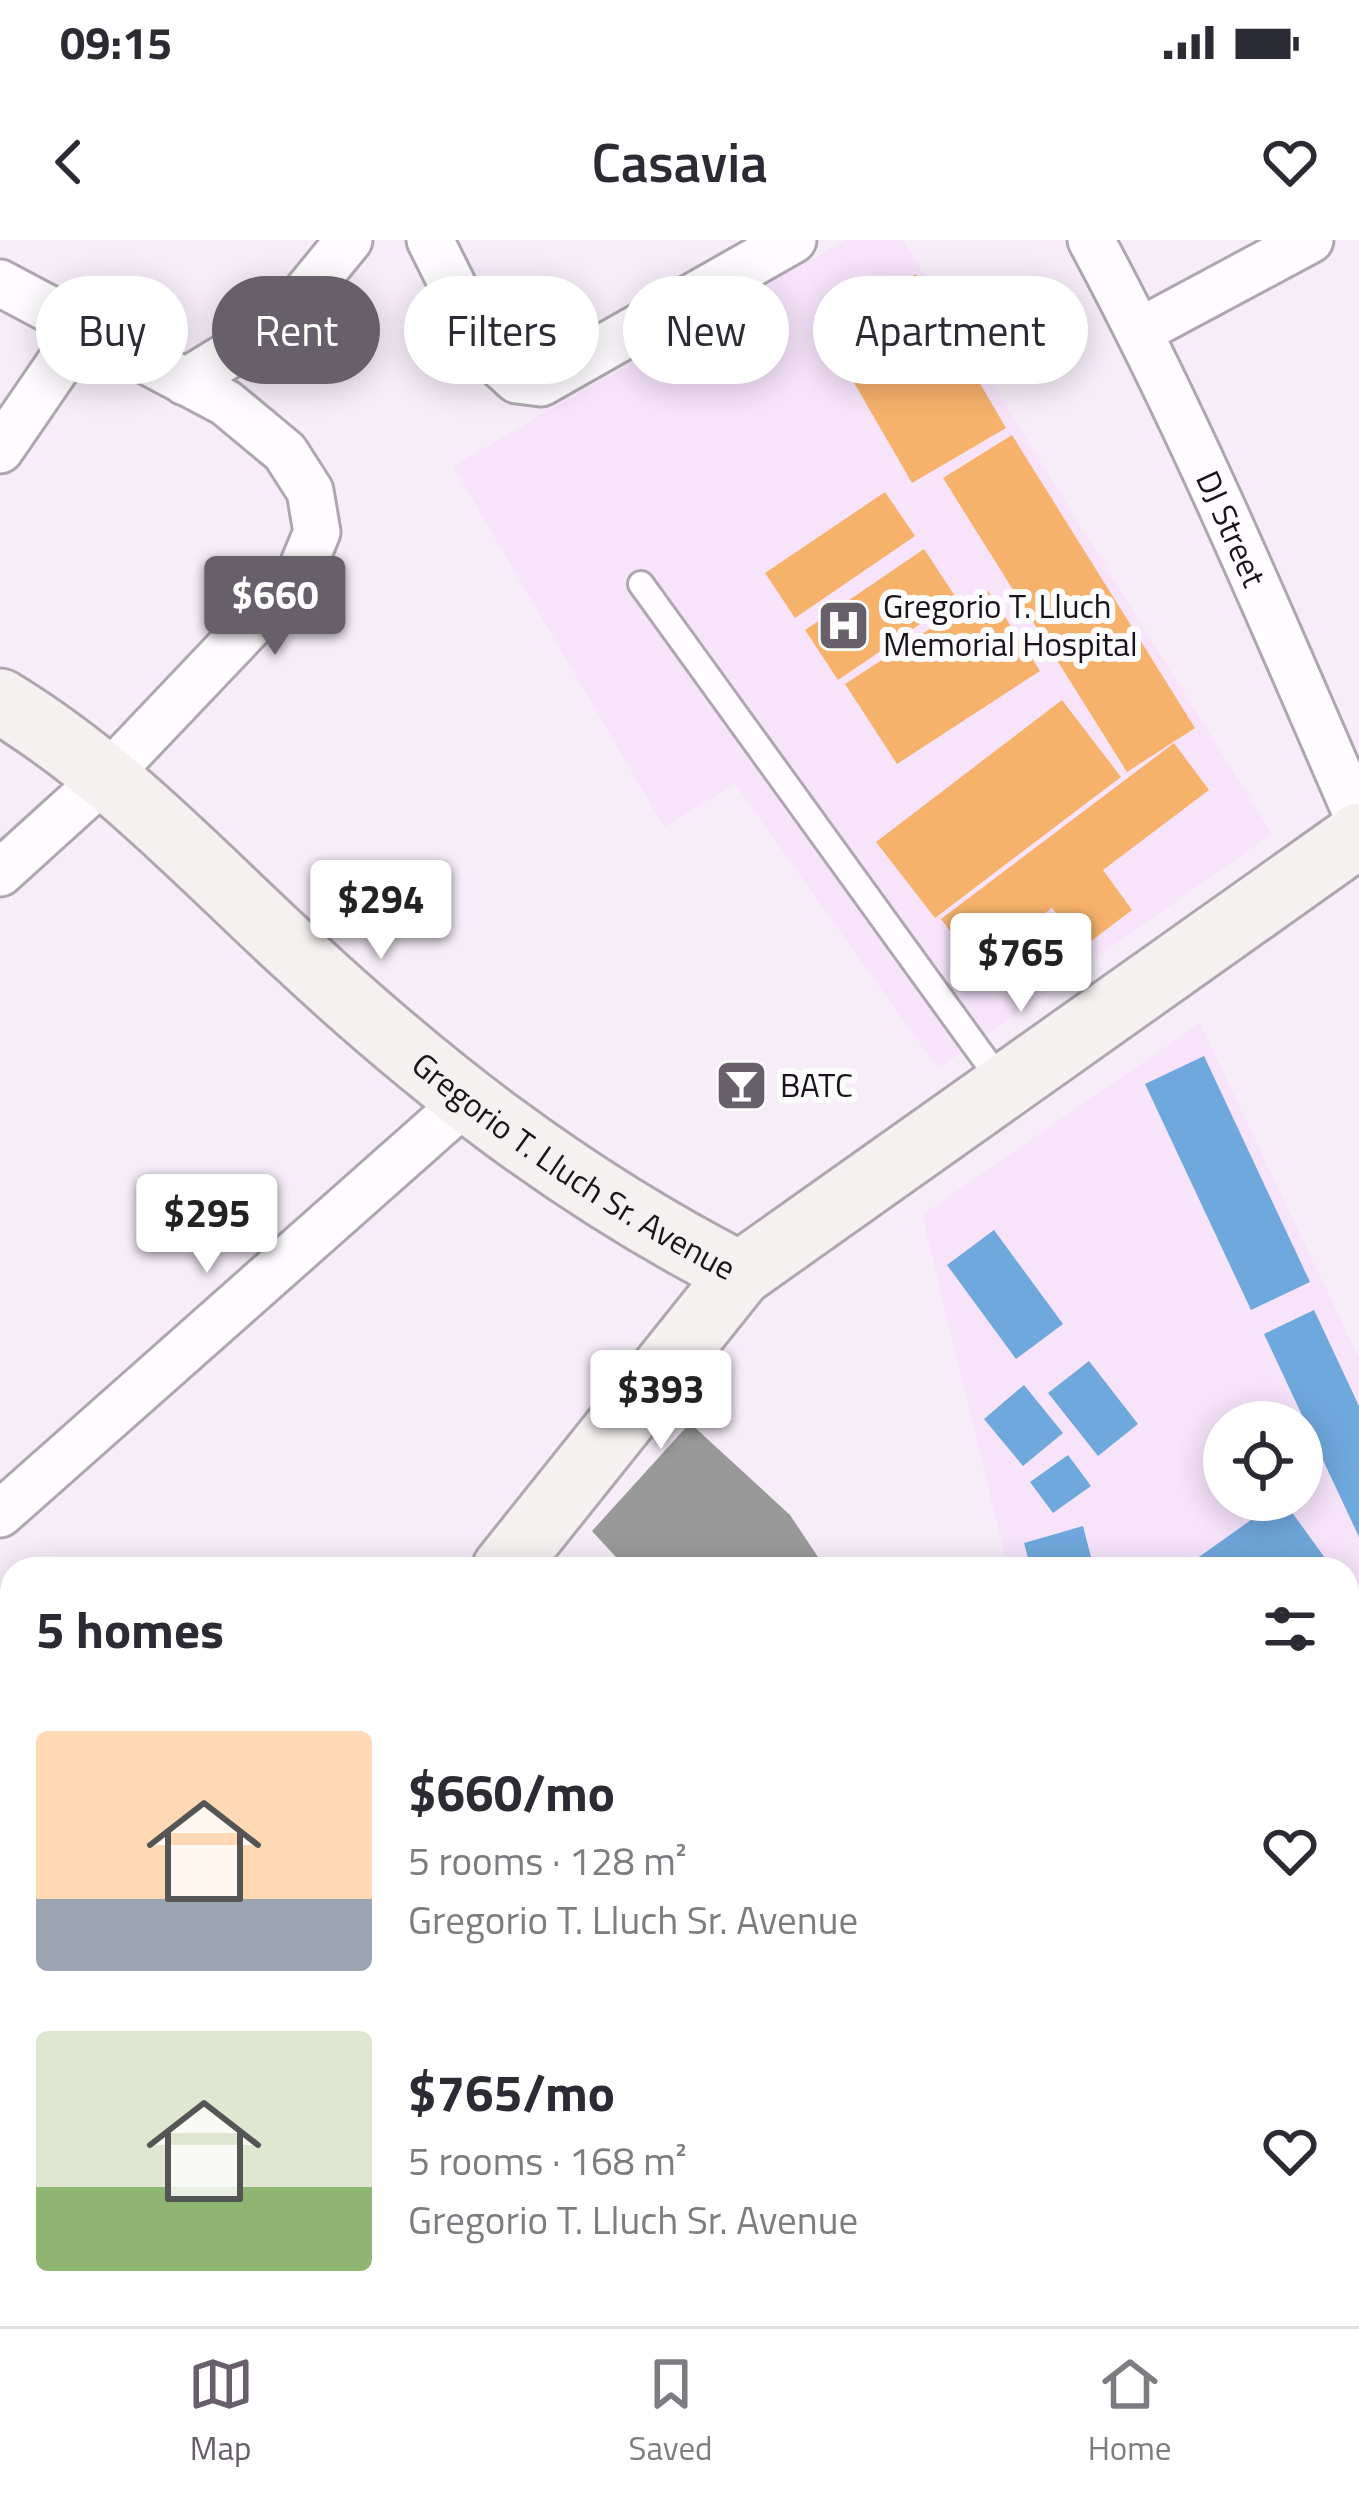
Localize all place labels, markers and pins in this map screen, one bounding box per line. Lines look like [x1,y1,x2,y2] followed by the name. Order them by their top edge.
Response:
[204,556,346,658] pin: $660
[883,581,1138,669] place label: Gregorio T. Lluch Memorial Hospital
[816,597,872,653] hospital icon: Gregorio T. Lluch Memorial Hospital
[310,860,452,962] pin: $294
[950,913,1092,1015] pin: $765
[713,1057,769,1113] bar icon: BATC
[780,1060,853,1110] place label: BATC
[136,1174,278,1276] pin: $295
[590,1350,732,1452] pin: $393

